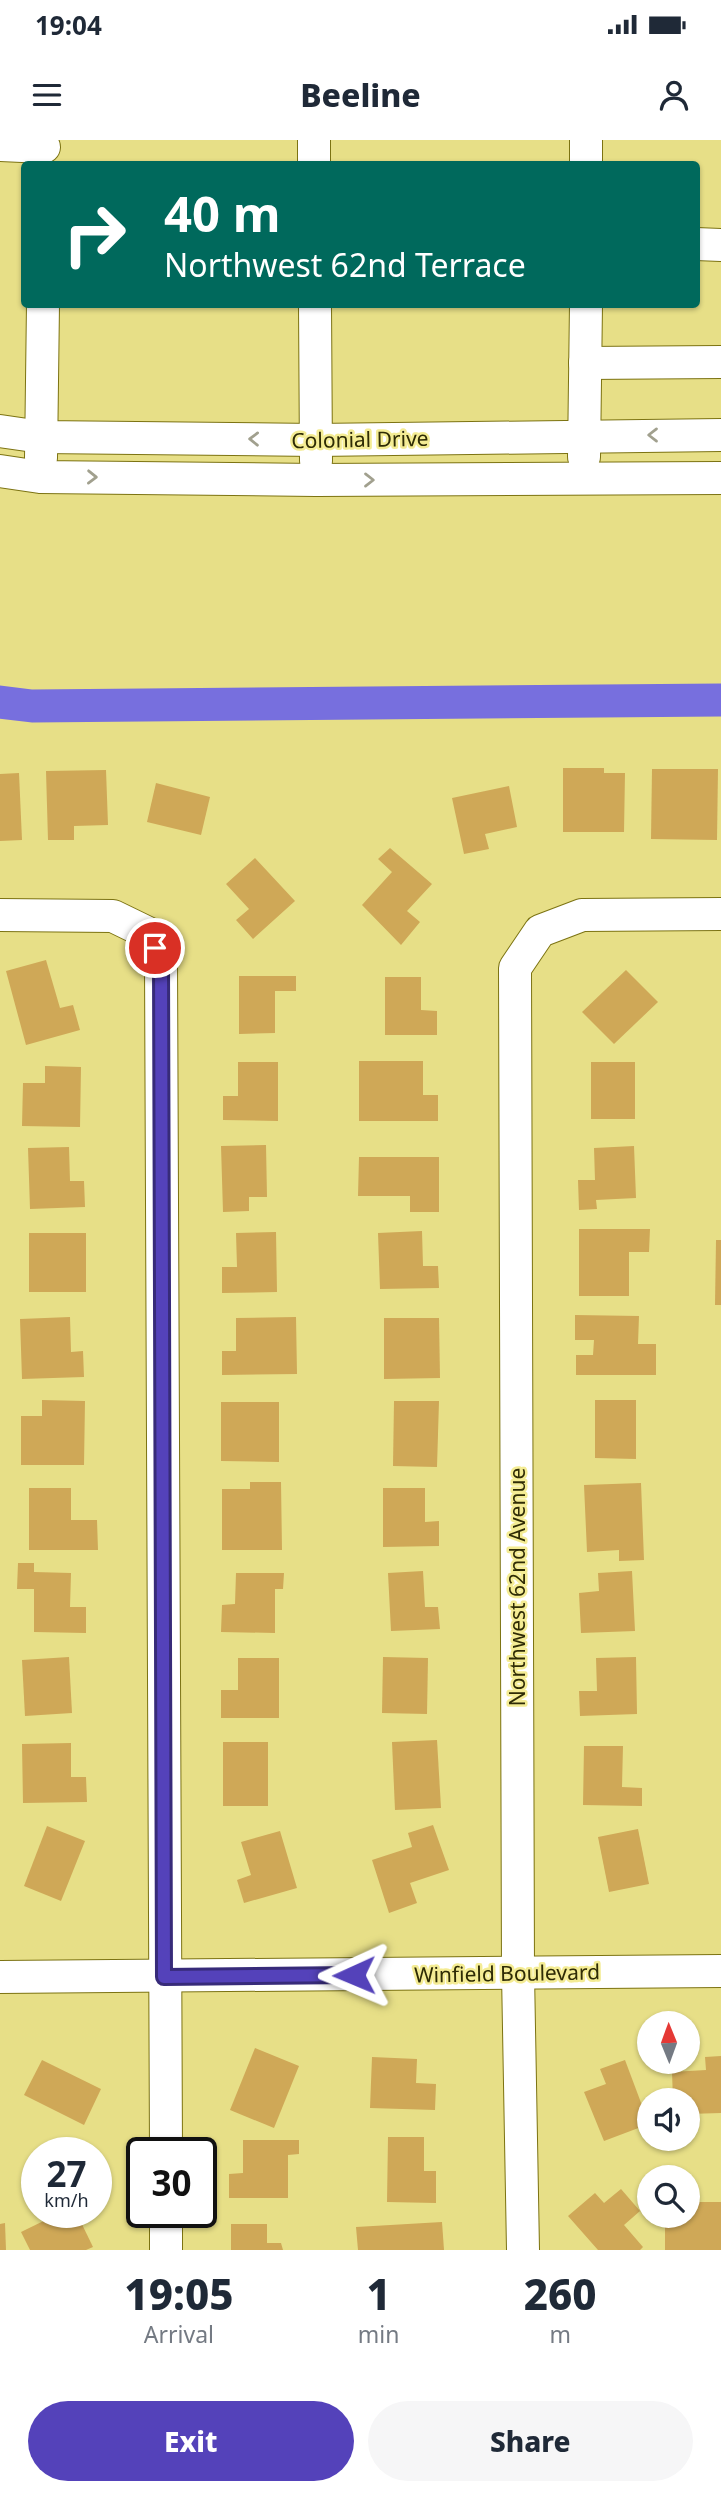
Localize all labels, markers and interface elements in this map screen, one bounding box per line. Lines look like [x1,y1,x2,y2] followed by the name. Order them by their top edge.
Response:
[35,7,102,43] text: 19:04
[300,73,421,116] text: Beeline
[28,76,66,114] icon: menu
[655,76,693,114] icon: person
[164,180,281,246] text: 40 m
[49,189,140,280] icon: right
[164,243,526,286] text: Northwest 62nd Terrace
[291,424,429,454] street label: Colonial Drive
[647,427,658,443] one-way arrow
[248,431,259,447] one-way arrow
[88,469,98,485] one-way arrow
[364,472,375,488] one-way arrow
[125,918,185,978] pin
[136,929,174,967] icon: arrive
[503,1468,531,1706] street label: Northwest 62nd Avenue
[317,1938,391,2012] position arrow
[414,1957,600,1989] street label: Winfield Boulevard
[637,2011,700,2074] north arrow
[637,2011,700,2228] map controls
[637,2088,700,2151] button: sound
[126,2137,217,2228] speed limit sign: 30
[46,2150,87,2197] text: 27
[637,2165,700,2228] button: search
[44,2188,89,2212] text: km/h
[124,2265,233,2322] text: 19:05
[366,2265,391,2322] text: 1
[524,2265,597,2322] text: 260
[144,2318,214,2350] text: Arrival
[358,2318,399,2350] text: min
[549,2318,571,2350] text: m
[28,2401,354,2481] button: Exit
[368,2401,693,2481] button: Share

